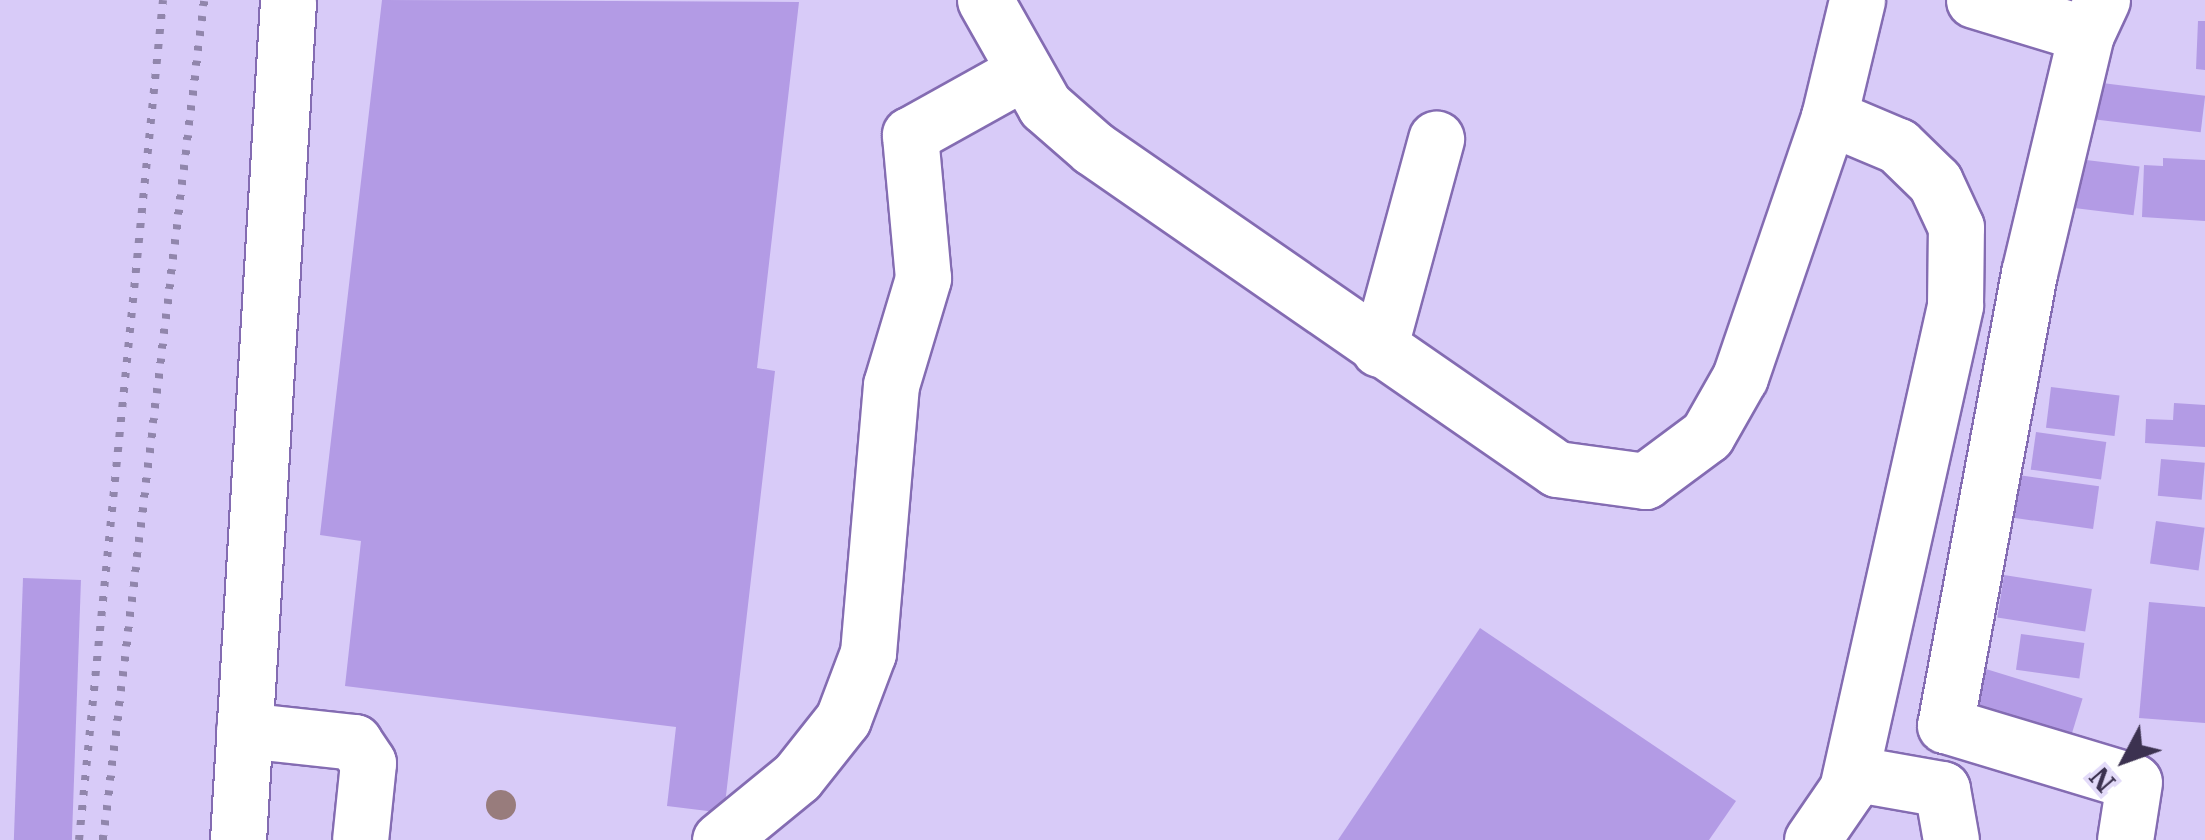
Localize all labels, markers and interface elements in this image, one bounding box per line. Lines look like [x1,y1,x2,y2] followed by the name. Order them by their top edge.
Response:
[2075,710,2175,810] north arrow
[2081,760,2123,801] text: N

